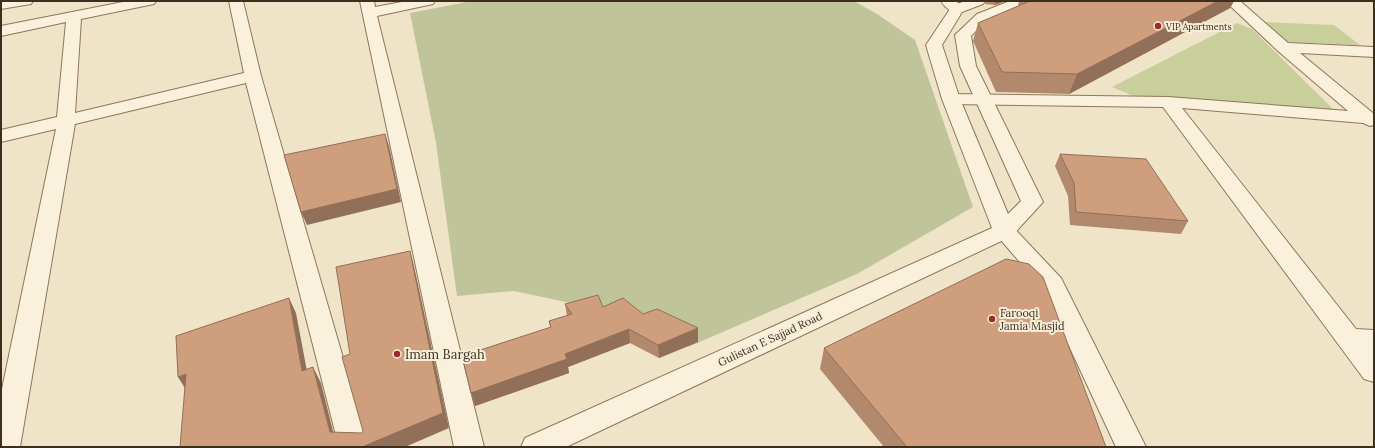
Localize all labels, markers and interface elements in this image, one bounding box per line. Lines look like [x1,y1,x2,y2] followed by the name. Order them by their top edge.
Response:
[1153,21,1163,31] marker: VIP Apartments
[1165,21,1232,32] place label: VIP Apartments
[999,306,1065,333] place label: Farooqi Jamia Masjid
[716,308,825,369] street label: Gulistan E Sajjad Road
[987,314,997,324] marker: Farooqi Jamia Masjid
[405,346,485,363] place label: Imam Bargah
[392,349,402,359] marker: Imam Bargah

